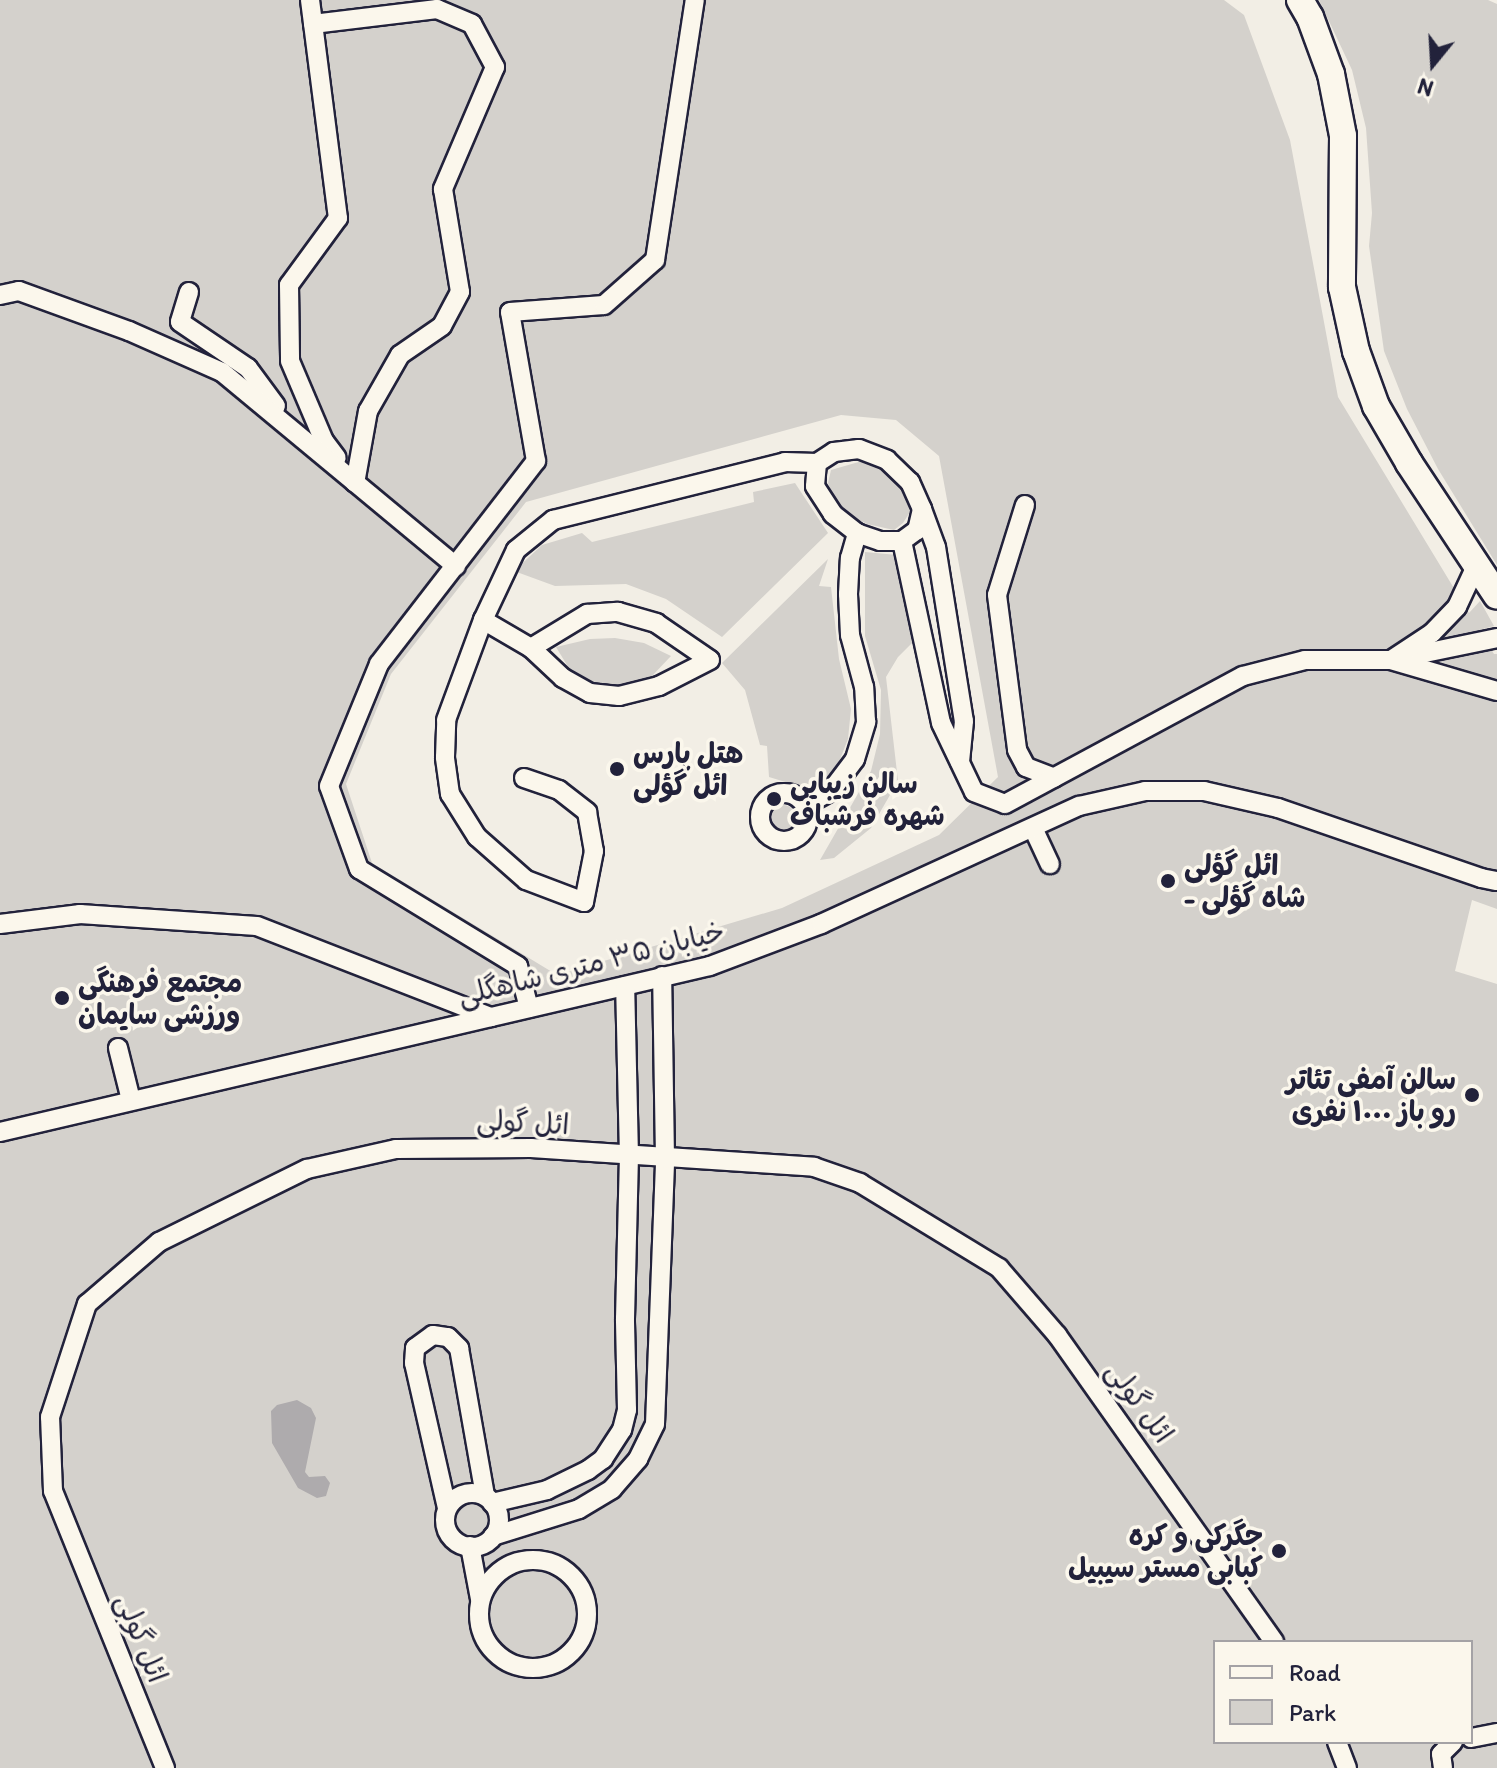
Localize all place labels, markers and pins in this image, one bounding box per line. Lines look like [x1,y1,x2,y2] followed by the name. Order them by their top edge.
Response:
[633,736,743,802] place label: هتل پارس ائل گؤلی
[608,760,626,778] marker: هتل پارس ائل گؤلی
[790,766,945,832] place label: سالن زیبایی شهره فرشباف
[765,790,783,808] marker: سالن زیبایی شهره فرشباف
[1184,848,1306,914] place label: ائل گؤلی - شاه گؤلی
[1159,872,1177,890] marker: ائل گؤلی - شاه گؤلی
[78,965,242,1031] place label: مجتمع فرهنگی ورزشی سایمان
[53,989,71,1007] marker: مجتمع فرهنگی ورزشی سایمان
[1286,1062,1456,1128] place label: سالن آمفی تئاتر رو باز ۱۰۰۰ نفری
[1463,1086,1481,1104] marker: سالن آمفی تئاتر رو باز ۱۰۰۰ نفری
[1068,1518,1263,1584] place label: جگرکی و کره کبابی مستر سیبیل
[1270,1542,1288,1560] marker: جگرکی و کره کبابی مستر سیبیل

